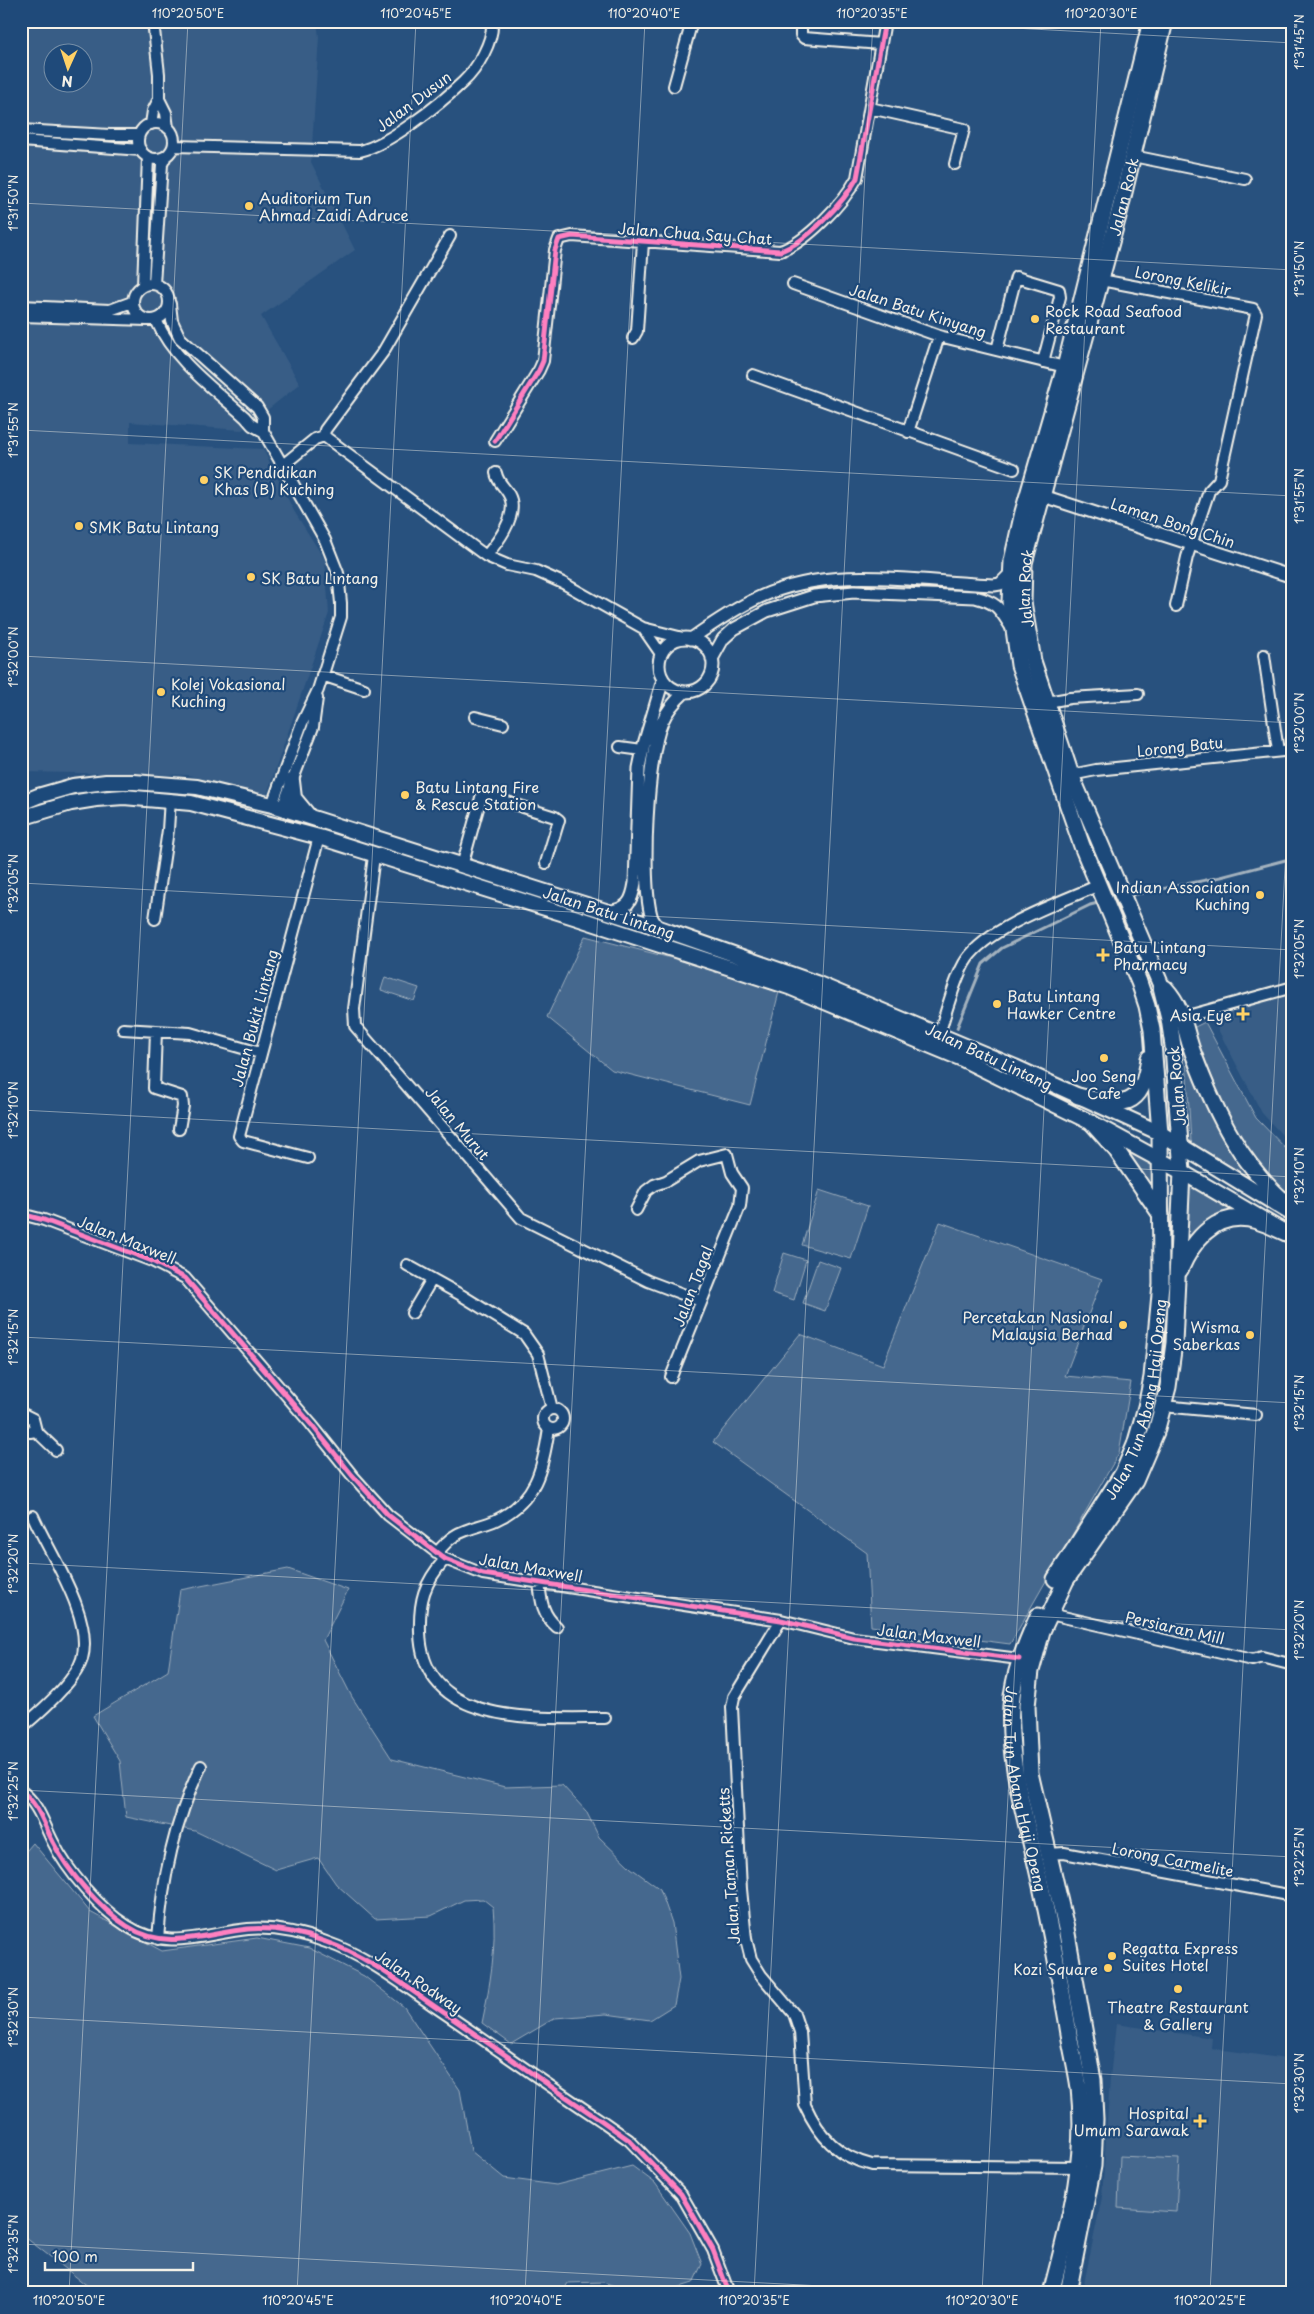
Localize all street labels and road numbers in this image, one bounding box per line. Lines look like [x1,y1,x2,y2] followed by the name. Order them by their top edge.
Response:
[370,65,456,137] street label: Jalan Dusun
[1102,155,1144,238] street label: Jalan Rock
[617,216,773,250] street label: Jalan Chua Say Chat
[1133,259,1233,301] street label: Lorong Kelikir
[847,277,989,343] street label: Jalan Batu Kinyang
[1108,491,1238,553] street label: Laman Bong Chin
[1011,545,1039,630] street label: Jalan Rock
[1136,730,1224,762] street label: Lorong Batu
[540,880,678,944] street label: Jalan Batu Lintang
[225,947,283,1089] street label: Jalan Bukit Lintang
[922,1017,1056,1095] street label: Jalan Batu Lintang
[1161,1045,1191,1127] street label: Jalan Rock
[420,1081,496,1165] street label: Jalan Murut
[74,1209,180,1269] street label: Jalan Maxwell
[666,1242,718,1330] street label: Jalan Tagal
[1098,1298,1171,1504] street label: Jalan Tun Abang Haji Openg
[477,1547,585,1587] street label: Jalan Maxwell
[1123,1604,1227,1650] street label: Persiaran Mill
[876,1617,982,1653] street label: Jalan Maxwell
[999,1685,1053,1894] street label: Jalan Tun Abang Haji Openg
[711,1787,745,1945] street label: Jalan Taman Ricketts
[1110,1836,1236,1882] street label: Lorong Carmelite
[371,1943,467,2019] street label: Jalan Rodway

